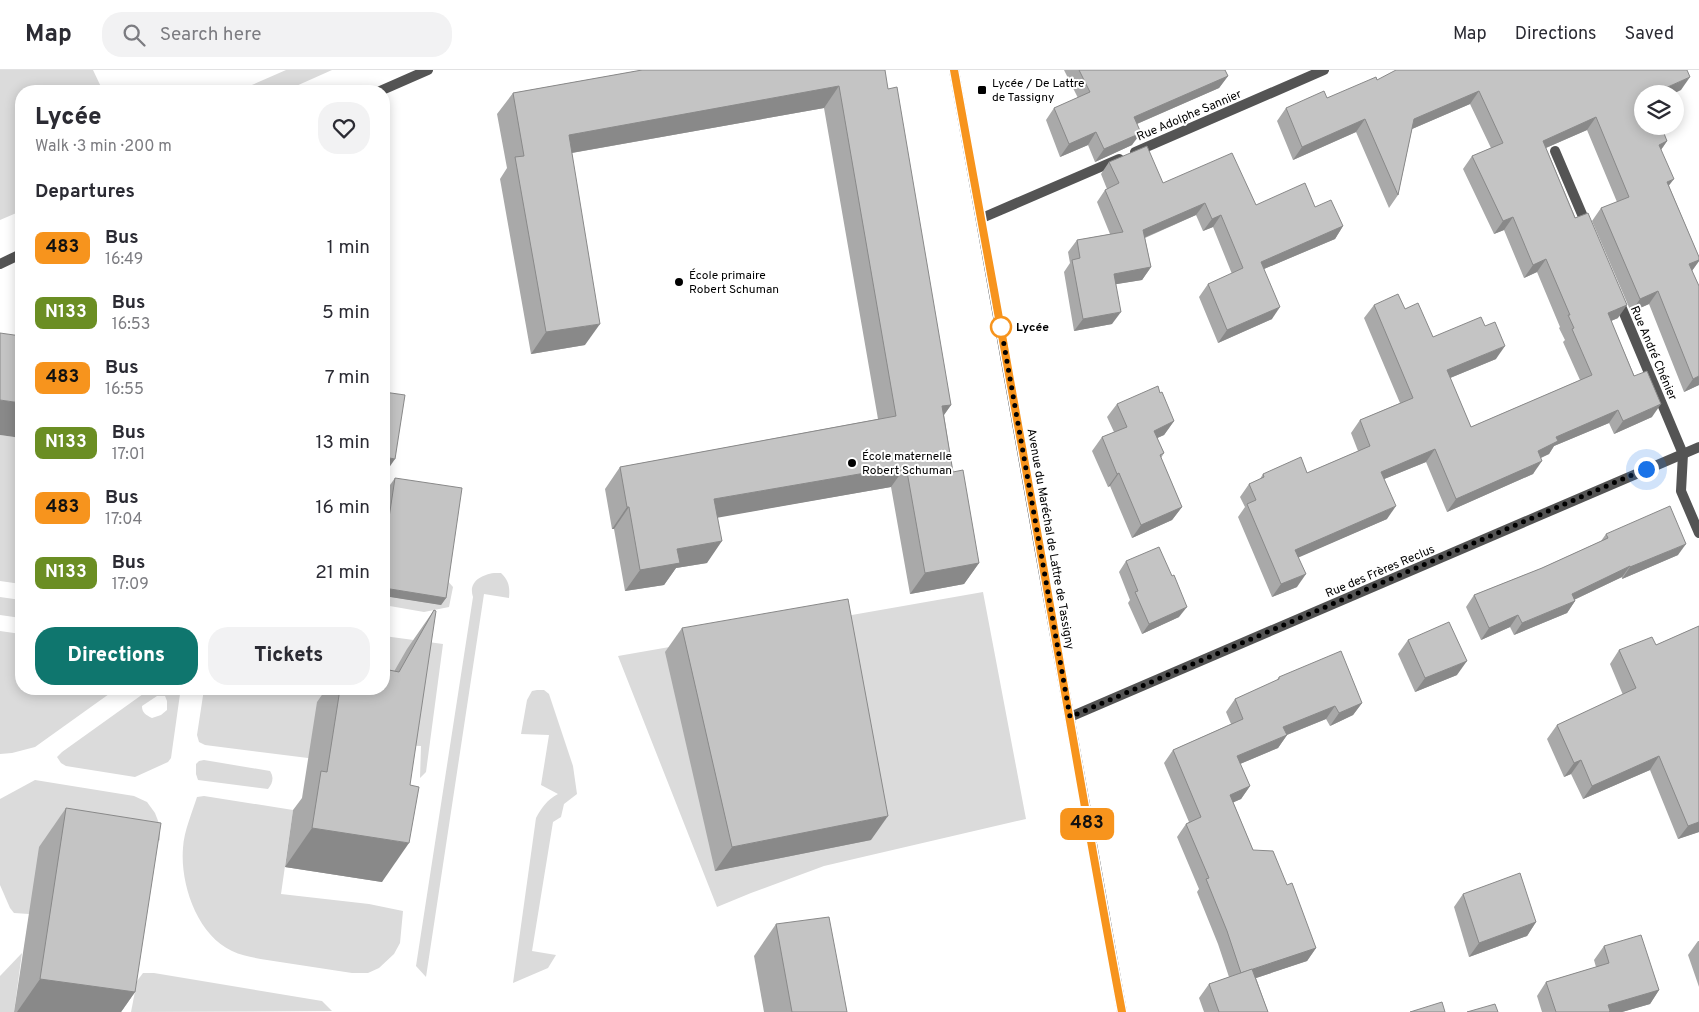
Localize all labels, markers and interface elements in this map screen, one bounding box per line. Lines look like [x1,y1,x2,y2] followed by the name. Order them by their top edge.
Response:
[102,12,452,57] search box
[25,20,72,50] text: Map
[120,21,148,49] icon: search
[160,23,261,47] text: Search here
[1453,23,1487,46] text: Map
[1515,23,1597,46] text: Directions
[1625,23,1674,46] text: Saved
[992,76,1084,106] place label: Lycée / De Lattre de Tassigny
[976,84,988,96] marker: Lycée / De Lattre de Tassigny
[1634,85,1684,135] map controls
[1634,85,1684,135] button: layers
[1134,86,1245,145] street label: Rue Adolphe Sannier
[318,102,370,154] button: heart
[35,103,102,133] text: Lycée
[35,137,172,157] text: Walk · 3 min · 200 m
[35,180,135,204] text: Departures
[105,226,139,250] text: Bus
[46,236,79,259] text: 483
[327,236,370,260] text: 1 min
[105,250,143,270] text: 16:49
[689,268,779,298] place label: École primaire Robert Schuman
[673,276,685,288] marker: École primaire Robert Schuman
[112,291,145,315] text: Bus
[45,301,87,324] text: N133
[322,301,370,325] text: 5 min
[1626,304,1680,403] street label: Rue André Chénier
[112,315,150,335] text: 16:53
[990,316,1012,338] marker: Lycée
[1016,320,1049,336] place label: Lycée
[105,356,139,380] text: Bus
[46,366,79,389] text: 483
[325,366,370,390] text: 7 min
[105,380,144,400] text: 16:55
[112,421,145,445] text: Bus
[1023,427,1077,651] street label: Avenue du Maréchal de Lattre de Tassigny
[45,431,87,454] text: N133
[315,431,370,455] text: 13 min
[112,445,145,465] text: 17:01
[862,449,952,479] place label: École maternelle Robert Schuman
[846,457,858,469] marker: École maternelle Robert Schuman
[1634,457,1659,482] your location
[105,486,139,510] text: Bus
[46,496,79,519] text: 483
[315,496,370,520] text: 16 min
[105,510,142,530] text: 17:04
[1323,542,1438,602] street label: Rue des Frères Reclus
[112,551,145,575] text: Bus
[45,561,87,584] text: N133
[315,561,370,585] text: 21 min
[112,575,149,595] text: 17:09
[35,627,198,685] button: Directions
[208,627,370,685] button: Tickets
[1058,808,1116,840] line badge: 483
[1070,812,1104,835] text: 483

